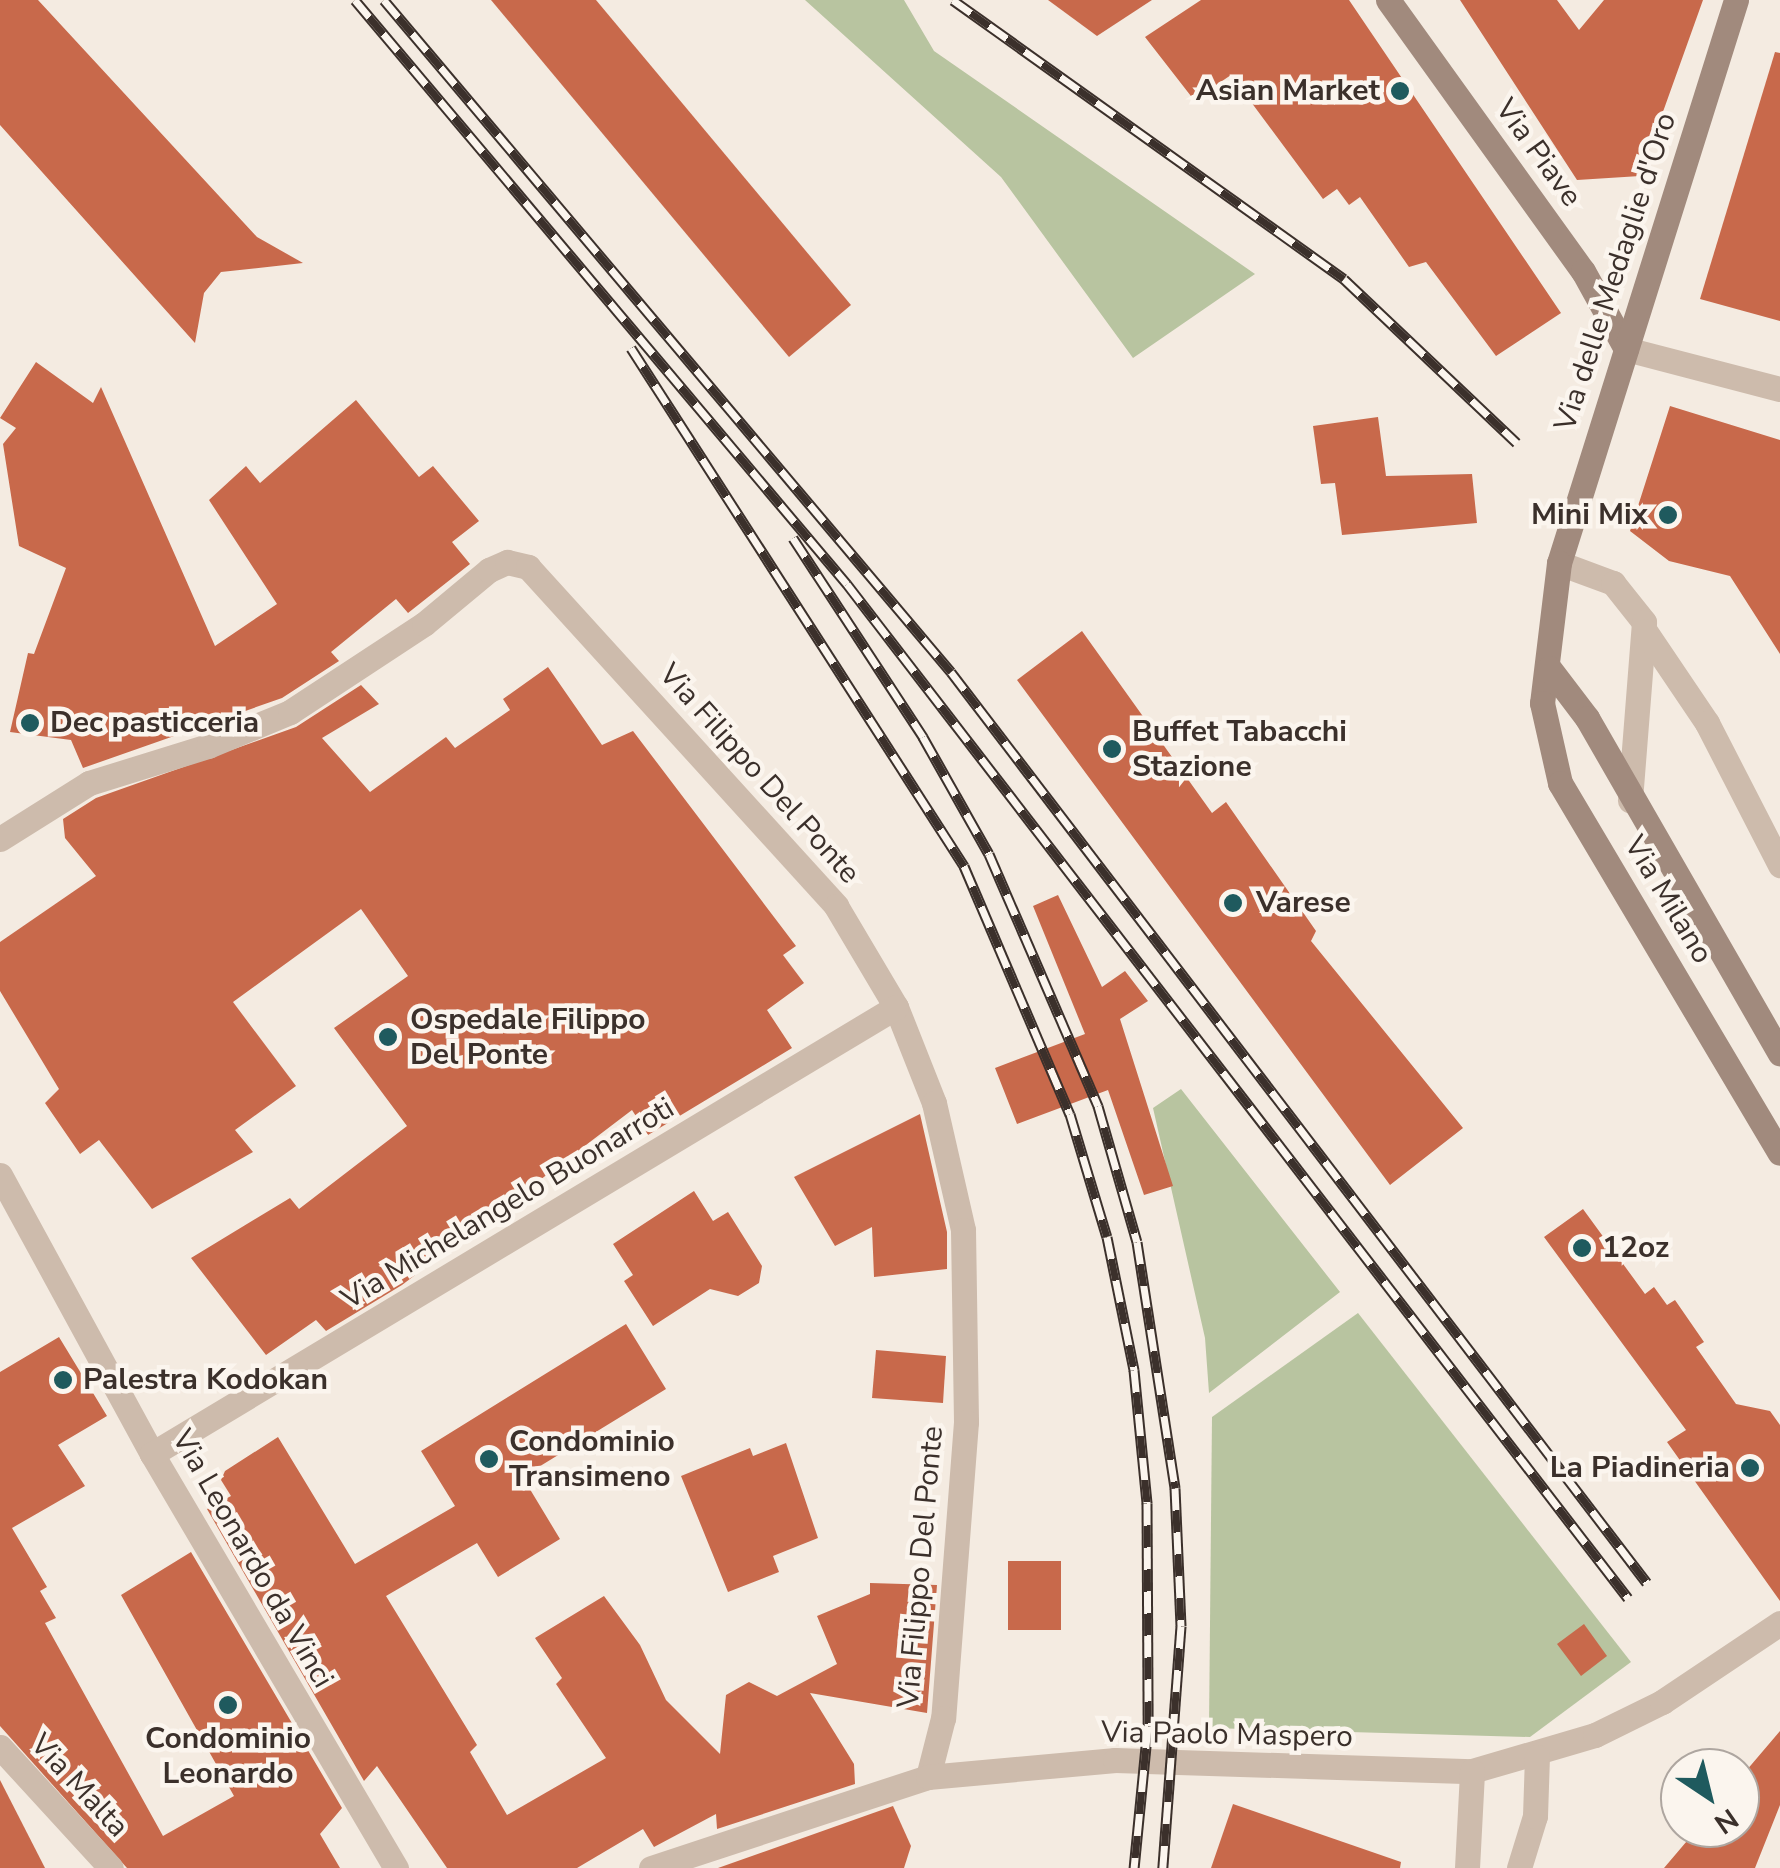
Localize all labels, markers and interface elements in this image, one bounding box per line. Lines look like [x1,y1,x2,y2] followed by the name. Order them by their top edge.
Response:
[1196,73,1380,109] place label: Asian Market
[1389,80,1411,102] marker: Asian Market
[1487,92,1589,214] street label: Via Piave
[1548,108,1684,436] street label: Via delle Medaglie d'Oro
[1531,497,1648,533] place label: Mini Mix
[1657,504,1679,526] marker: Mini Mix
[651,657,867,891] street label: Via Filippo Del Ponte
[50,705,259,741] place label: Dec pasticceria
[19,712,41,734] marker: Dec pasticceria
[1132,714,1347,784] place label: Buffet Tabacchi Stazione
[1101,738,1123,760] marker: Buffet Tabacchi Stazione
[1616,830,1720,970] street label: Via Milano
[1256,885,1351,921] place label: Varese
[1220,890,1246,916] marker: Varese
[410,1002,646,1072] place label: Ospedale Filippo Del Ponte
[375,1024,401,1050] marker: Ospedale Filippo Del Ponte
[335,1090,681,1318] street label: Via Michelangelo Buonarroti
[1602,1230,1669,1266] place label: 12oz
[1571,1237,1593,1259] marker: 12oz
[83,1362,328,1398] place label: Palestra Kodokan
[52,1369,74,1391] marker: Palestra Kodokan
[163,1424,341,1694] street label: Via Leonardo da Vinci
[509,1424,675,1494] place label: Condominio Transimeno
[891,1424,951,1710] street label: Via Filippo Del Ponte
[478,1448,500,1470] marker: Condominio Transimeno
[1550,1450,1730,1486] place label: La Piadineria
[1739,1457,1761,1479] marker: La Piadineria
[217,1694,239,1716] marker: Condominio Leonardo
[1101,1715,1353,1755] street label: Via Paolo Maspero
[145,1721,311,1792] place label: Condominio Leonardo
[22,1727,136,1845] street label: Via Malta
[1660,1748,1760,1848] north arrow
[1707,1799,1746,1843] text: N

